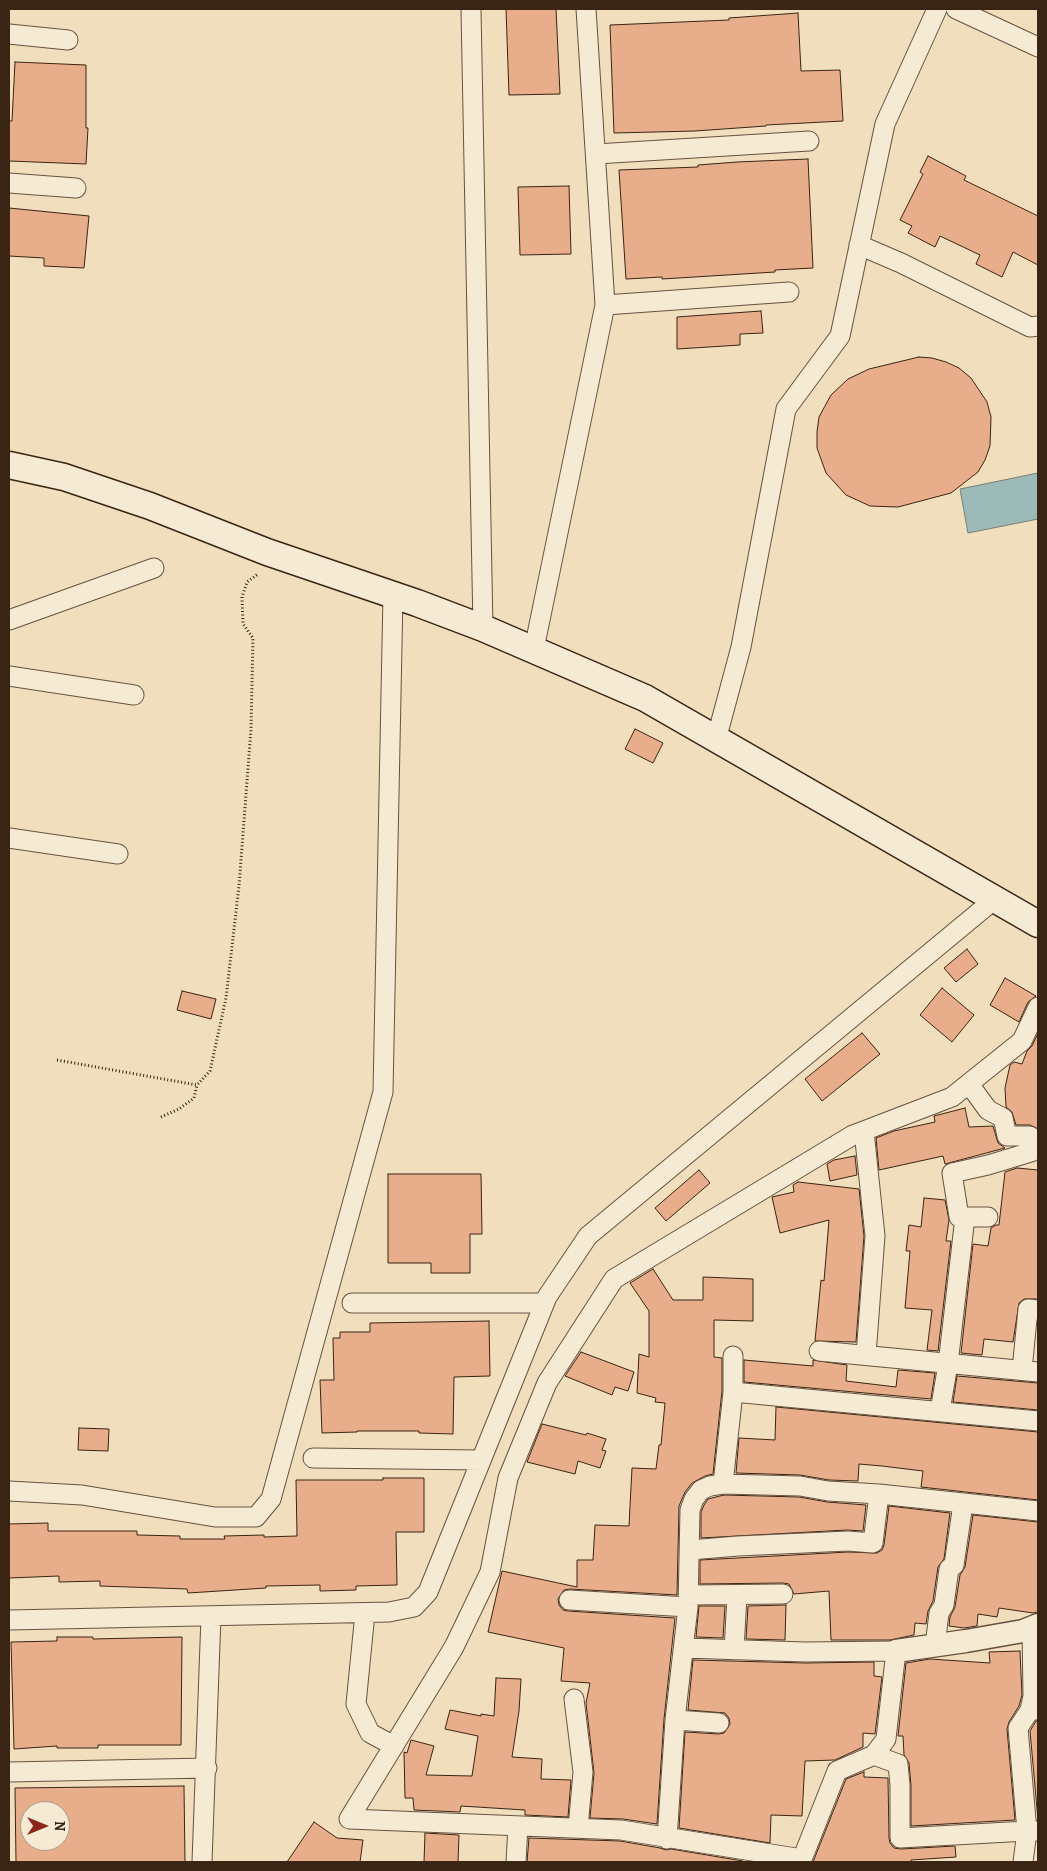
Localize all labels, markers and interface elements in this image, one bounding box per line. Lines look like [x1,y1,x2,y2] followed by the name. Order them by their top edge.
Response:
[20,1801,70,1851] north arrow
[50,1821,69,1831] text: N

